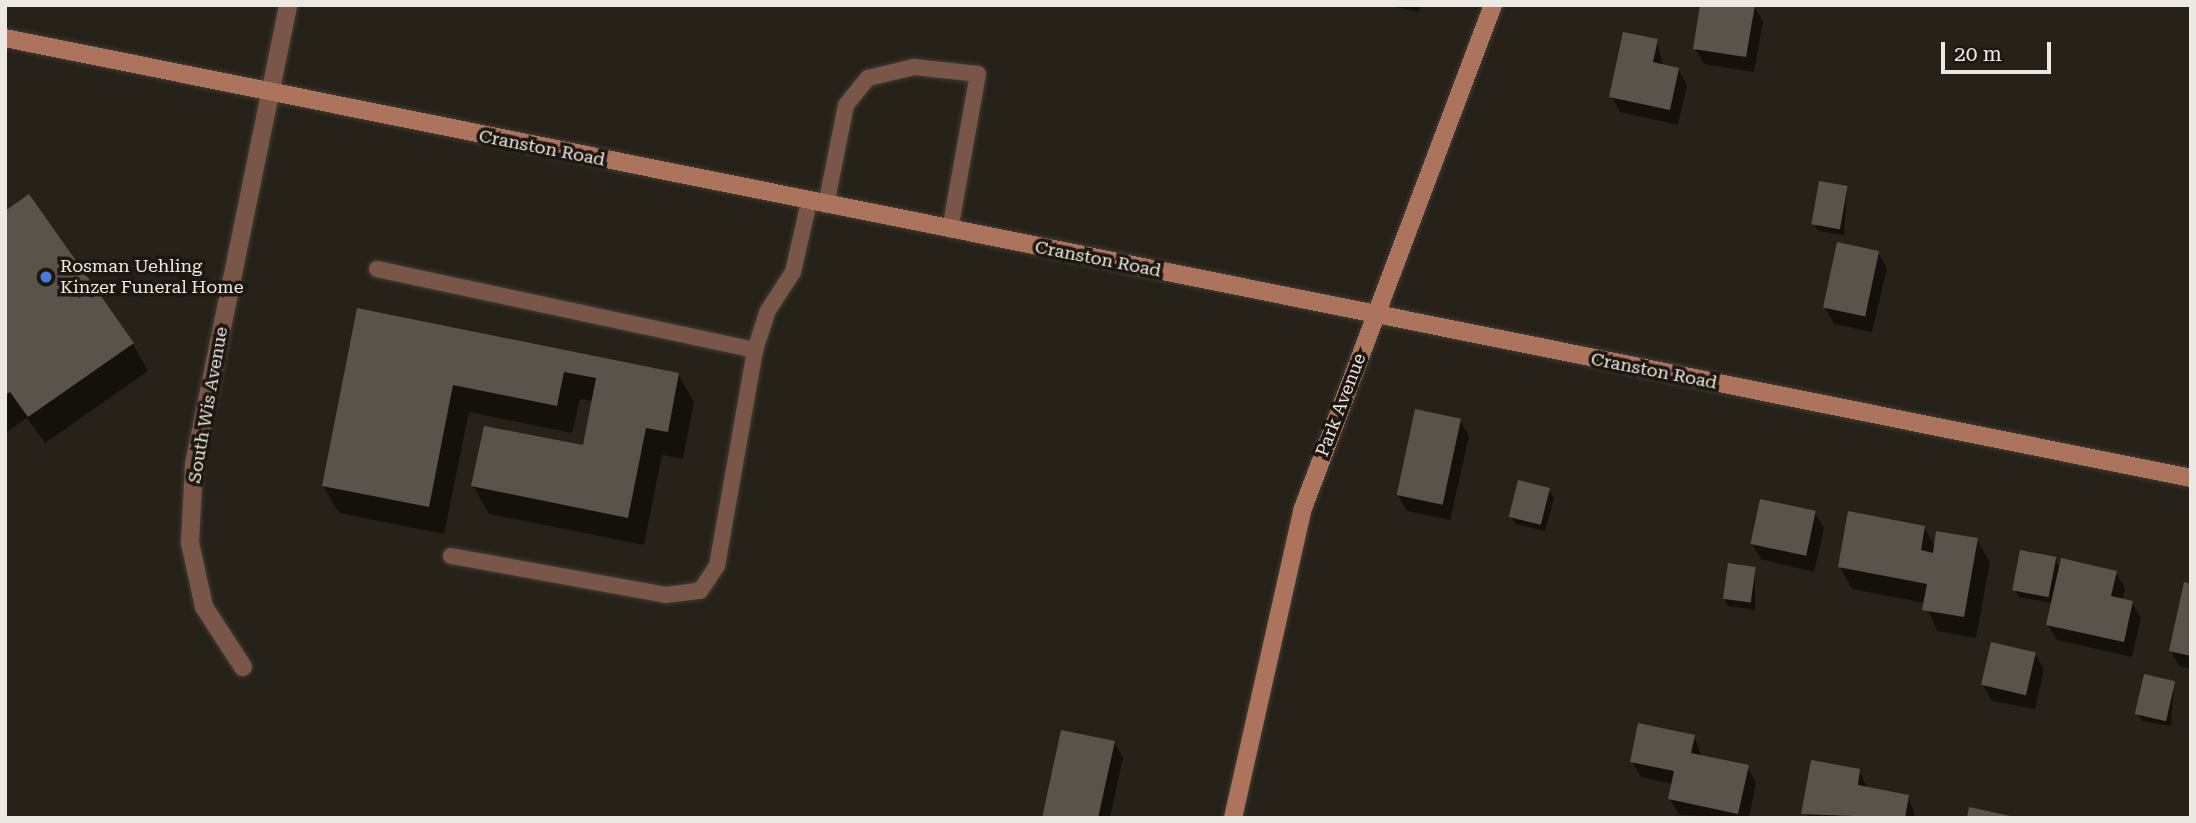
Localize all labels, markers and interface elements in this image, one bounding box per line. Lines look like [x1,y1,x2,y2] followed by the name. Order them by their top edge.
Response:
[1944,28,2054,72] scale bar
[1954,42,2002,66] text: 20 m
[477,125,607,171] street label: Cranston Road
[1033,236,1163,282] street label: Cranston Road
[60,256,244,298] place label: Rosman Uehling Kinzer Funeral Home
[38,269,54,285] marker: Rosman Uehling Kinzer Funeral Home
[184,325,232,485] street label: South Wis Avenue
[1589,348,1719,394] street label: Cranston Road
[1311,350,1371,460] street label: Park Avenue

